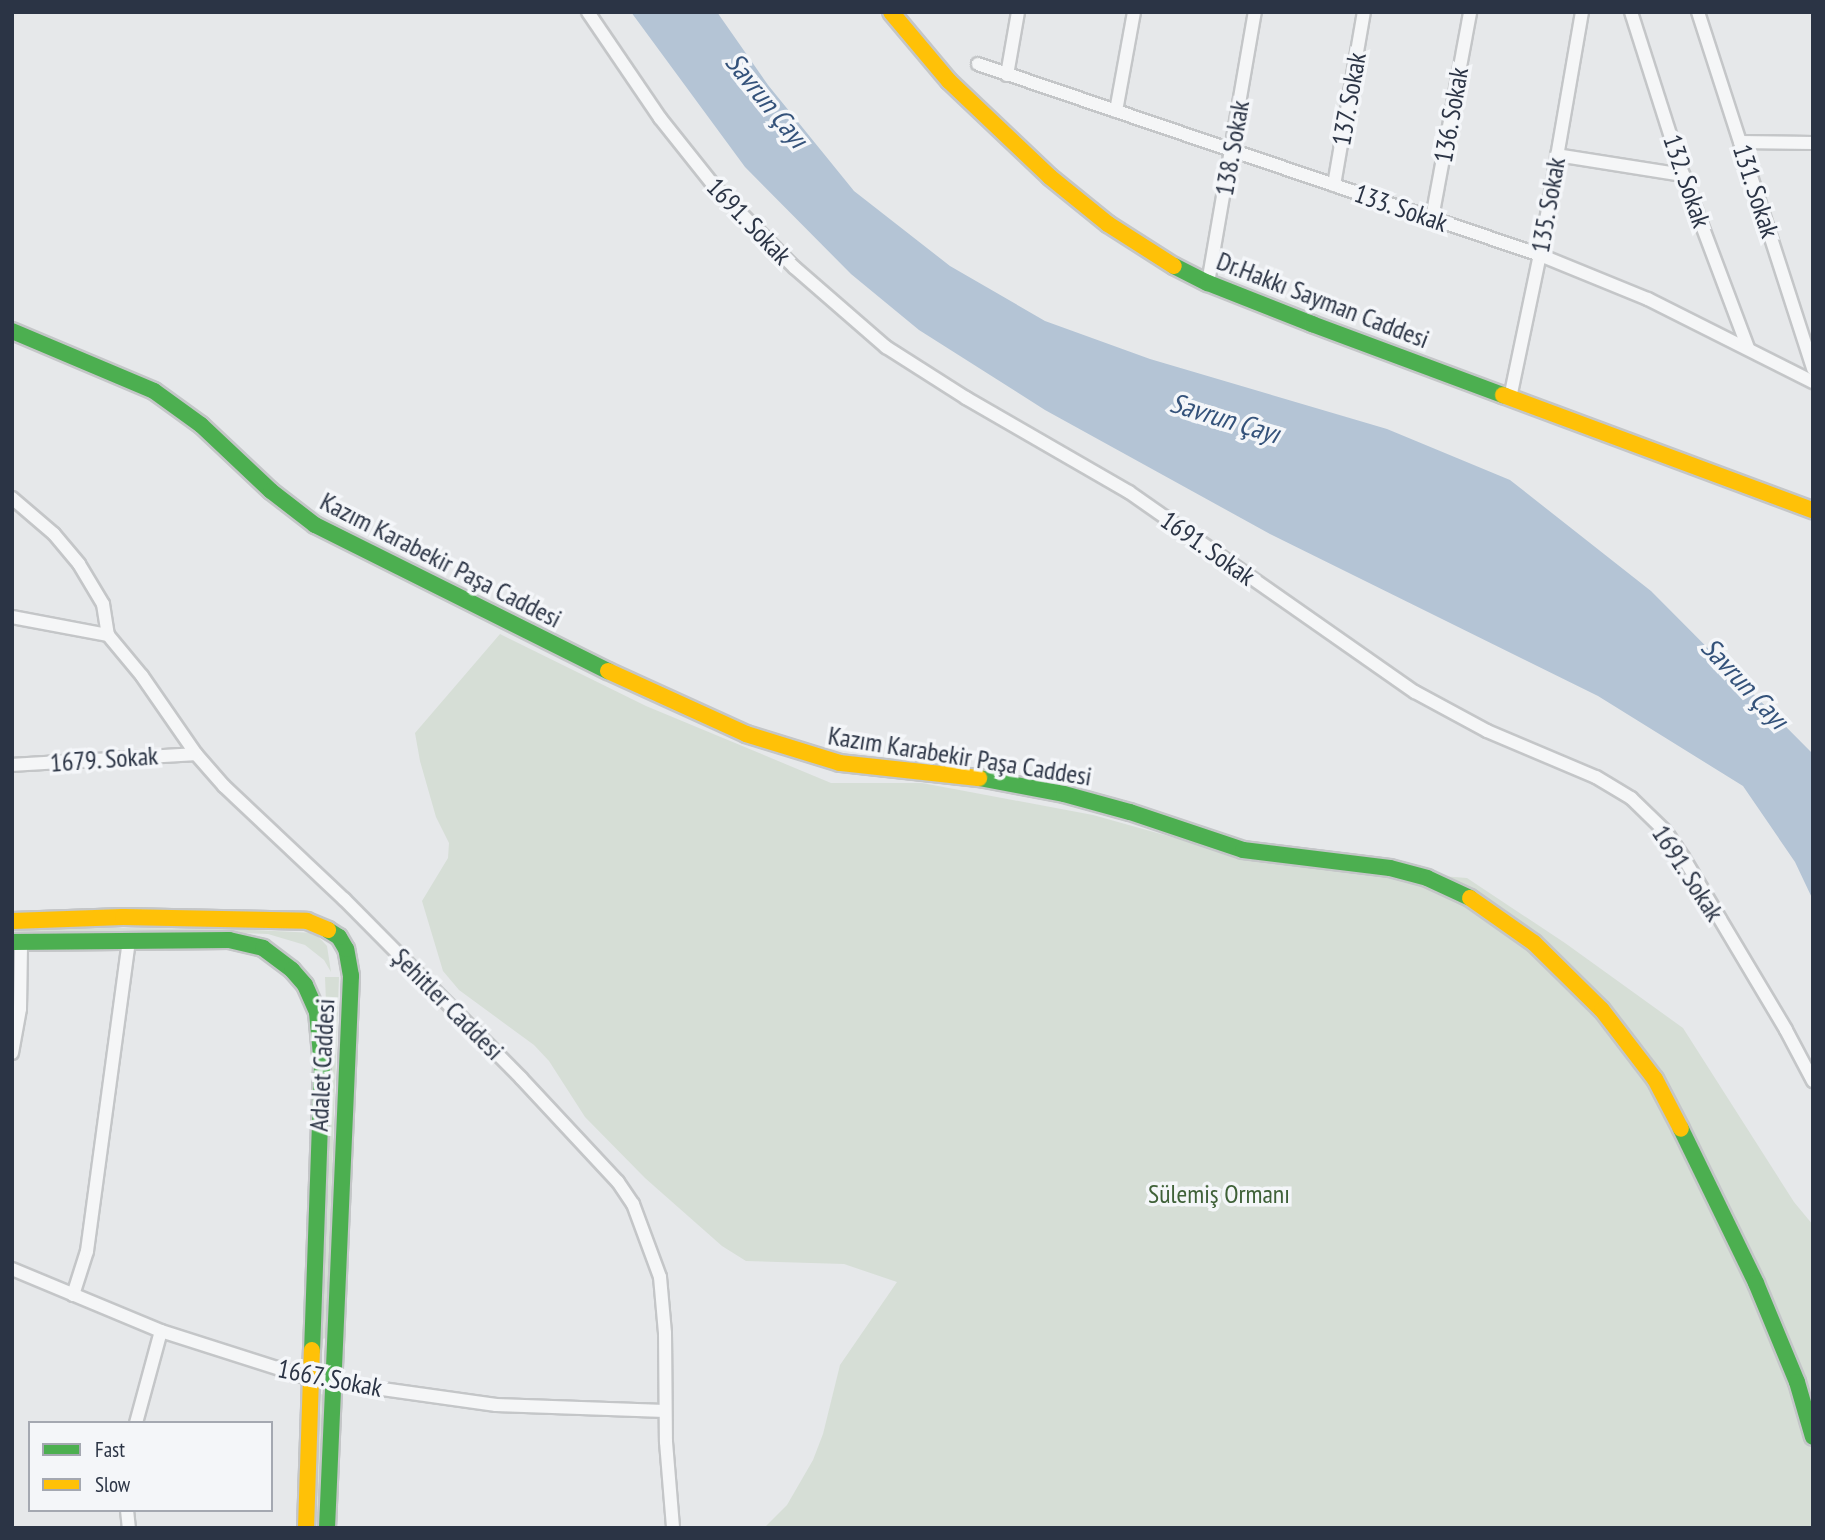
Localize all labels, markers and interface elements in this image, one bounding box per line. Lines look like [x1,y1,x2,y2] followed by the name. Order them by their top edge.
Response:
[719,46,815,154] water label: Savrun Çayı
[1325,49,1373,149] street label: 137. Sokak
[1427,64,1475,166] street label: 136. Sokak
[1208,97,1256,199] street label: 138. Sokak
[1656,130,1718,232] street label: 132. Sokak
[1726,139,1786,243] street label: 131. Sokak
[1524,154,1572,256] street label: 135. Sokak
[700,171,798,271] street label: 1691. Sokak
[1350,177,1452,239] street label: 133. Sokak
[1212,245,1434,355] street label: Dr.Hakkı Sayman Caddesi
[1166,386,1284,450] water label: Savrun Çayı
[315,486,567,634] street label: Kazım Karabekir Paşa Caddesi
[1154,504,1262,592] street label: 1691. Sokak
[1694,630,1796,736] water label: Savrun Çayı
[826,720,1094,792] street label: Kazım Karabekir Paşa Caddesi
[48,740,160,778] street label: 1679. Sokak
[1645,818,1731,928] street label: 1691. Sokak
[386,942,510,1066] street label: Şehitler Caddesi
[303,998,341,1132] street label: Adalet Caddesi
[1148,1178,1290,1210] park label: Sülemiş Ormanı
[274,1352,386,1404] street label: 1667. Sokak
[28,1421,273,1512] legend
[95,1436,125,1463] text: Fast
[95,1471,130,1498] text: Slow

